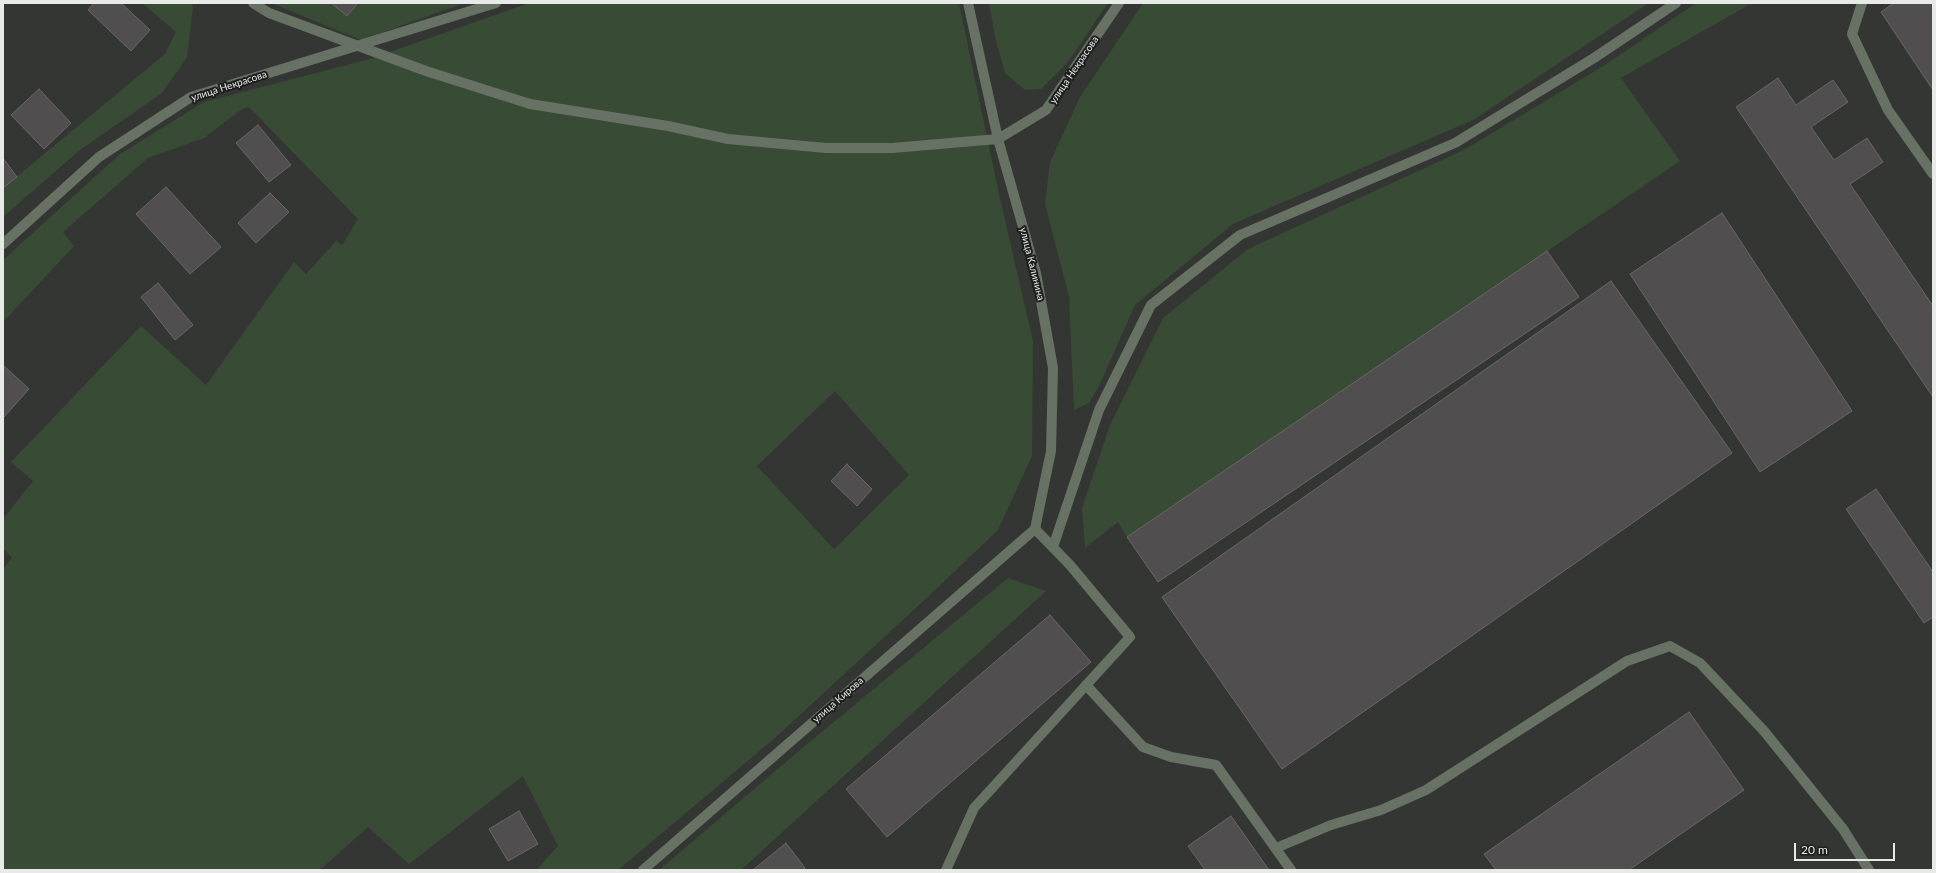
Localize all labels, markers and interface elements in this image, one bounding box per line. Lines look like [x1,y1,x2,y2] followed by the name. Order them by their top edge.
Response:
[1047,34,1101,106] street label: улица Некрасова
[190,68,268,104] street label: улица Некрасова
[1017,226,1047,302] street label: улица Калинина
[810,675,866,725] street label: улица Кирова
[1796,835,1897,861] scale bar
[1801,842,1828,857] text: 20 m

